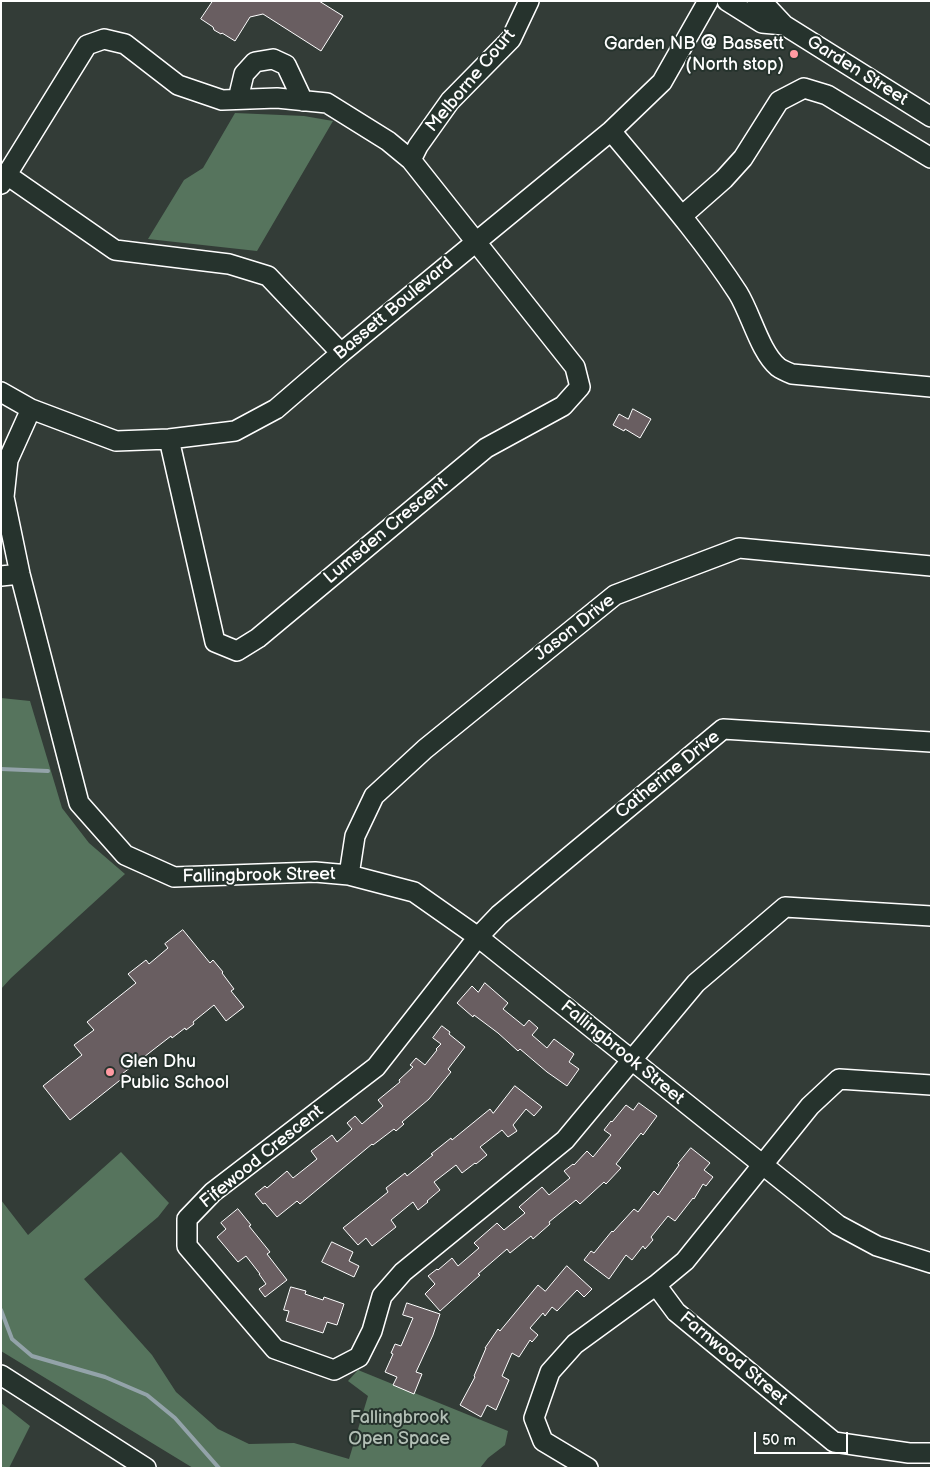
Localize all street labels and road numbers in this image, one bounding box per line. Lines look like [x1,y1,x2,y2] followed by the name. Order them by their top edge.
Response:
[422,25,520,137] street label: Melborne Court
[802,31,912,111] street label: Garden Street
[330,253,458,365] street label: Bassett Boulevard
[320,473,452,589] street label: Lumsden Crescent
[531,590,619,666] street label: Jason Drive
[612,726,724,824] street label: Catherine Drive
[182,864,336,888] street label: Fallingbrook Street
[556,996,688,1110] street label: Fallingbrook Street
[196,1101,328,1213] street label: Fifewood Crescent
[675,1308,791,1410] street label: Farnwood Street

